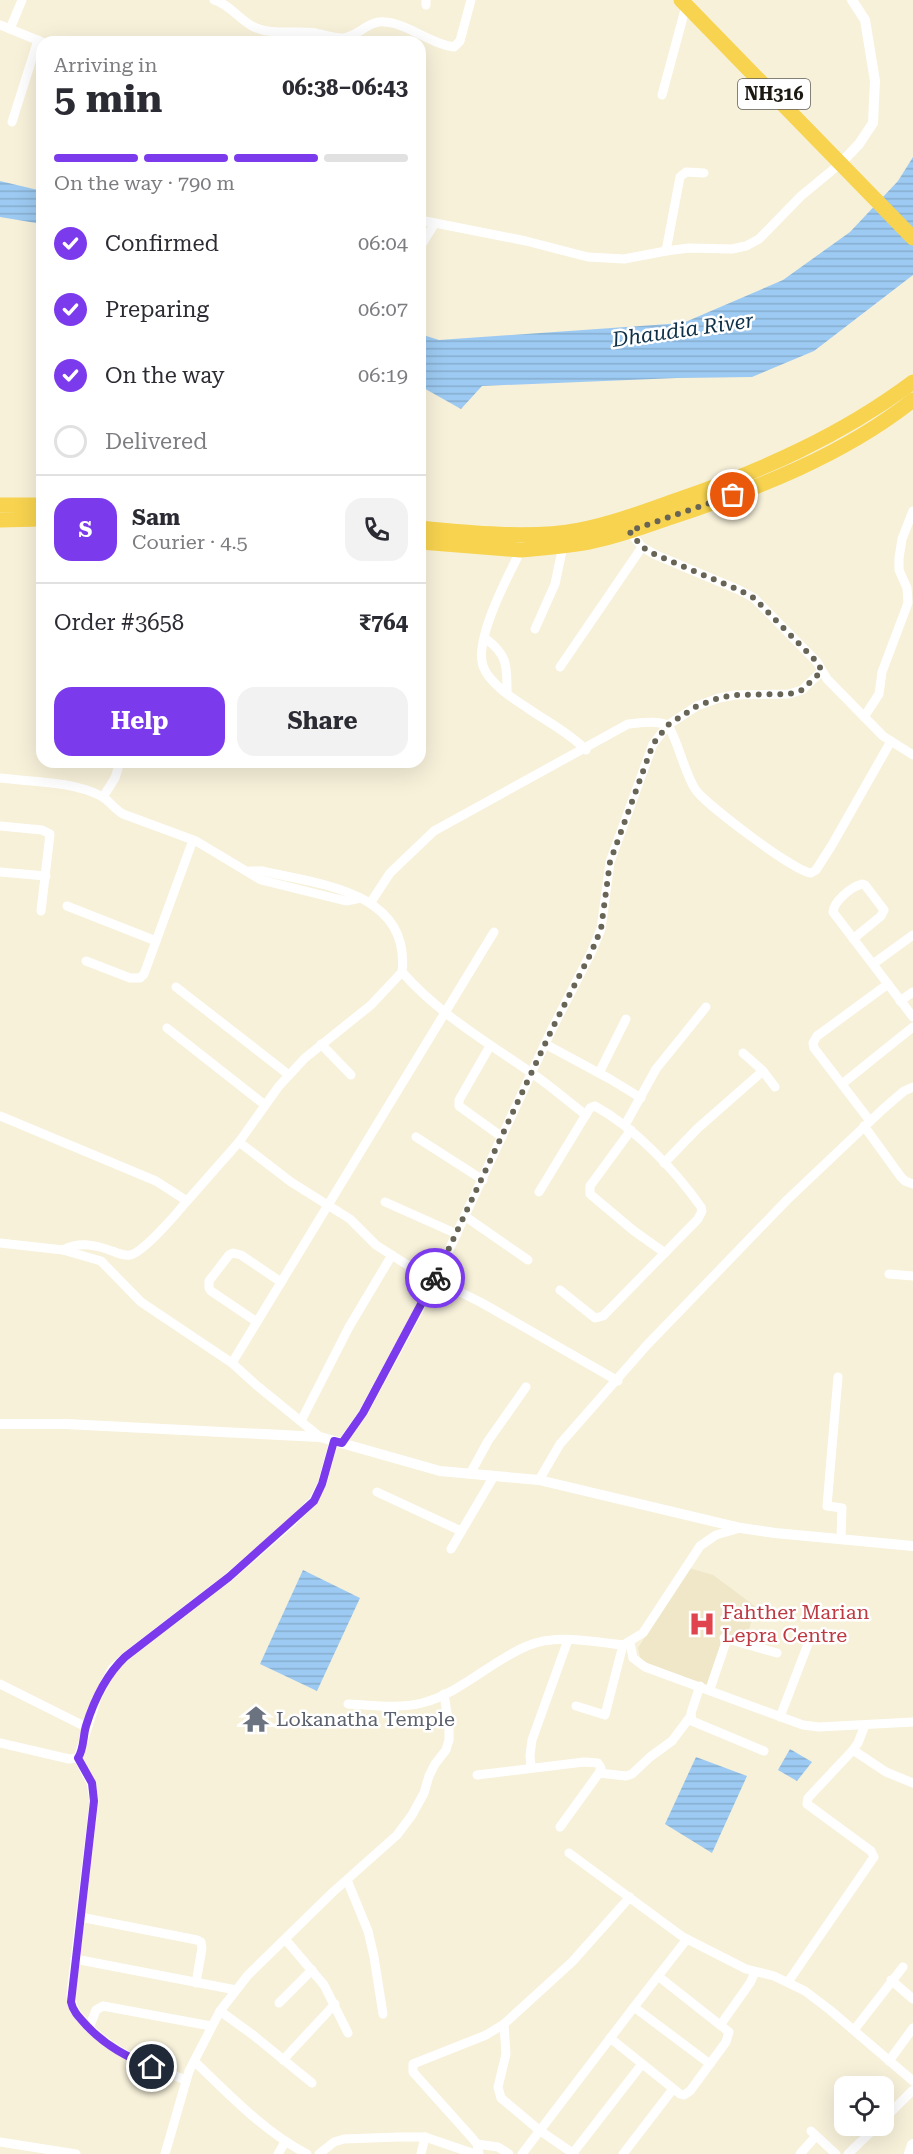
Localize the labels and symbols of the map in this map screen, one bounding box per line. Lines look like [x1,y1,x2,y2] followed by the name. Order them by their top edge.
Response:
[738,79,810,109] road number: NH316
[610,308,756,352] water label: Dhaudia River
[707,469,758,520] pin
[405,1248,465,1308] courier
[722,1600,870,1647] place label: Fahther Marian Lepra Centre
[687,1609,717,1639] hospital icon: Fahther Marian Lepra Centre
[241,1704,271,1734] temple icon: Lokanatha Temple
[276,1707,455,1731] place label: Lokanatha Temple
[126,2041,177,2092] pin

